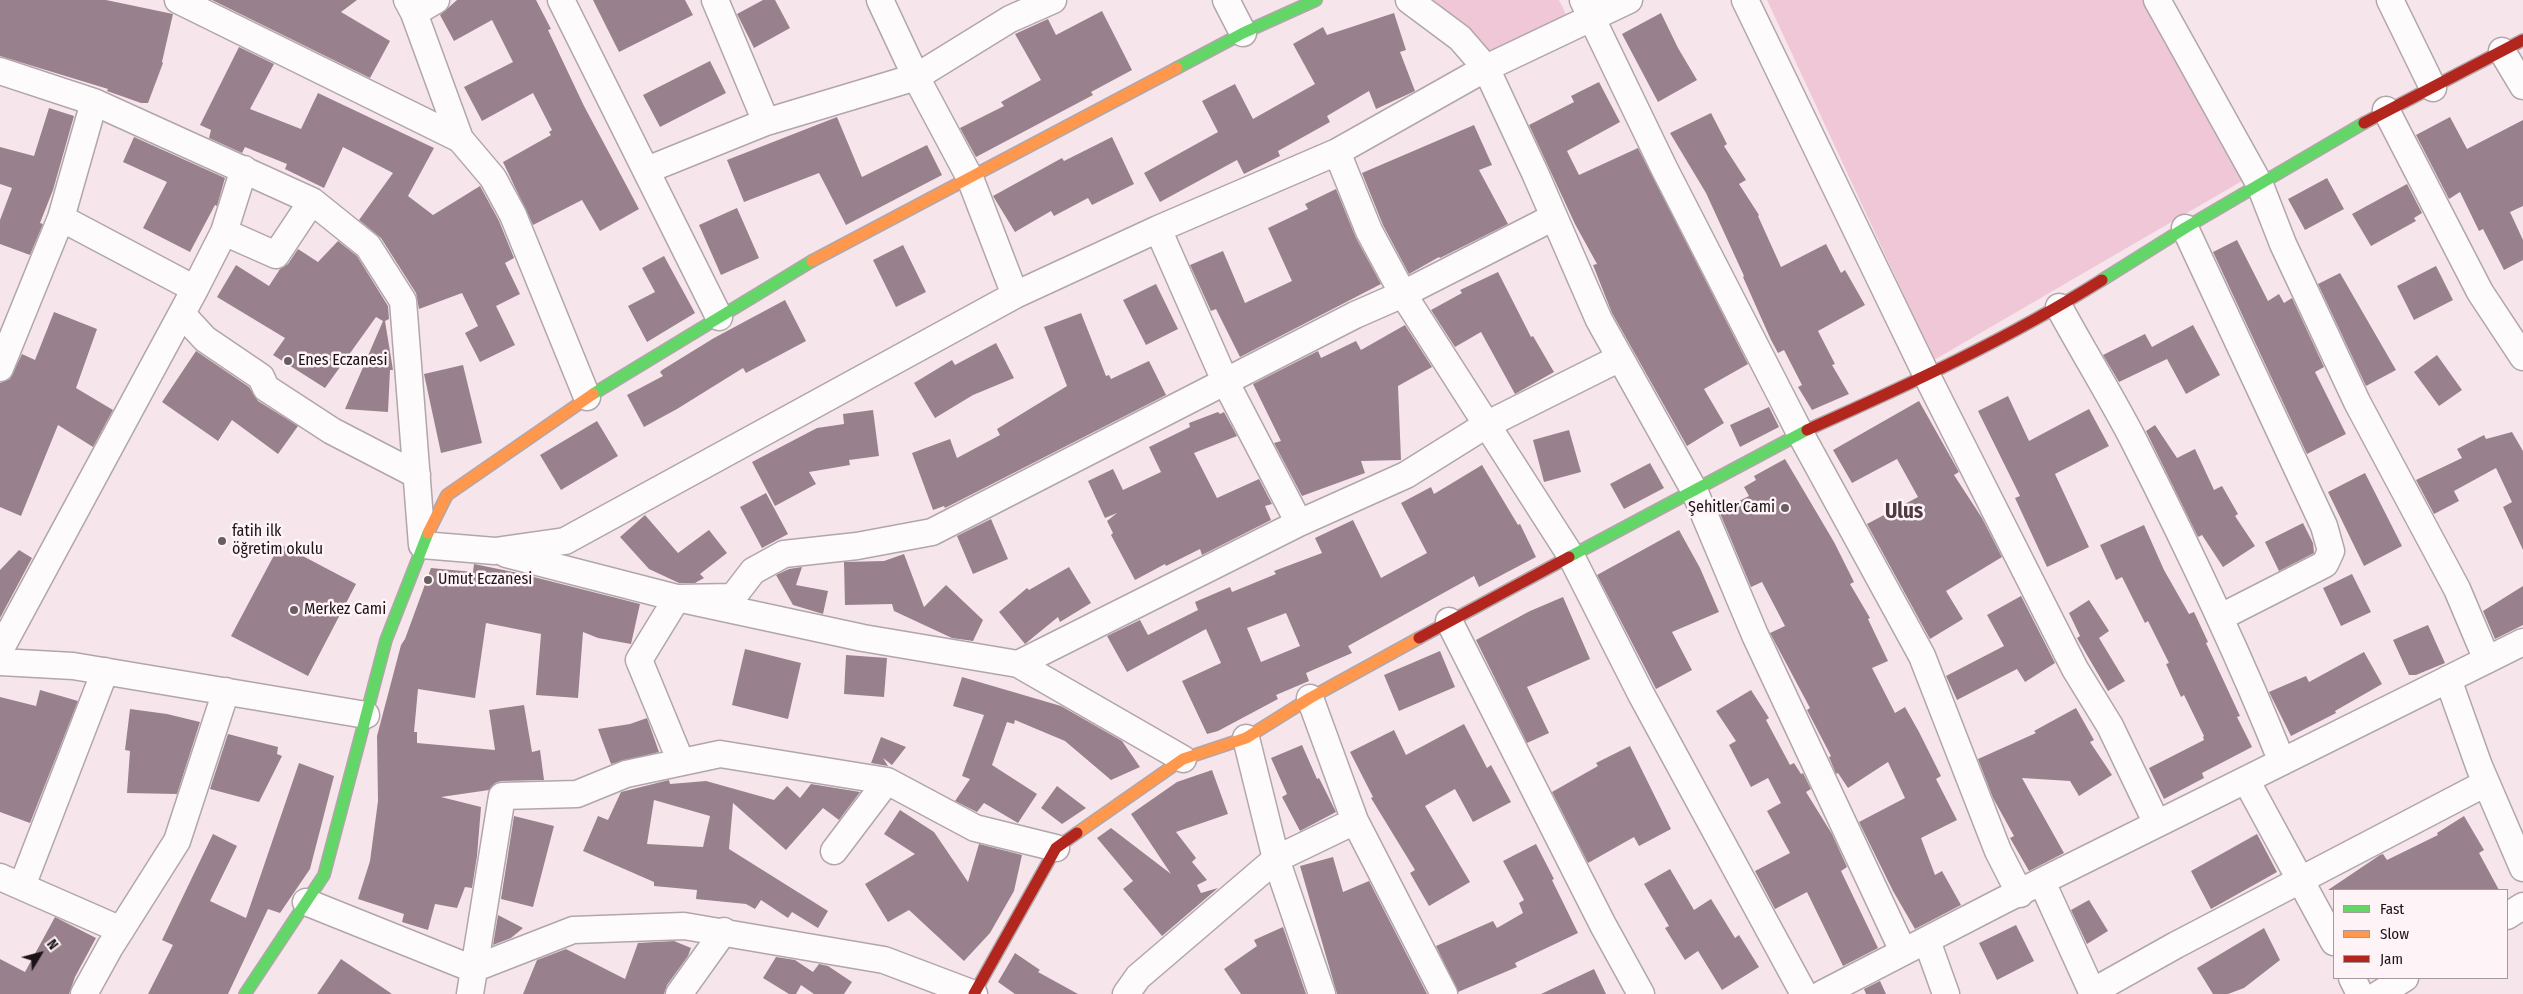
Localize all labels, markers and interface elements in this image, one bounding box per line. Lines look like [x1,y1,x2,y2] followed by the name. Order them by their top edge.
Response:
[298,351,387,371] place label: Enes Eczanesi
[282,355,294,367] marker: Enes Eczanesi
[1688,498,1775,518] place label: Şehitler Cami
[1885,499,1923,525] district label: Ulus
[1779,502,1791,514] marker: Şehitler Cami
[232,522,323,560] place label: fatih ilk öğretim okulu
[216,535,228,547] marker: fatih ilk öğretim okulu
[438,570,532,590] place label: Umut Eczanesi
[422,574,434,586] marker: Umut Eczanesi
[304,600,386,620] place label: Merkez Cami
[288,604,300,616] marker: Merkez Cami
[2333,889,2508,979] legend
[2380,900,2404,918] text: Fast
[2380,925,2409,943] text: Slow
[15,929,65,979] north arrow
[43,936,62,953] text: N
[2380,950,2403,968] text: Jam

